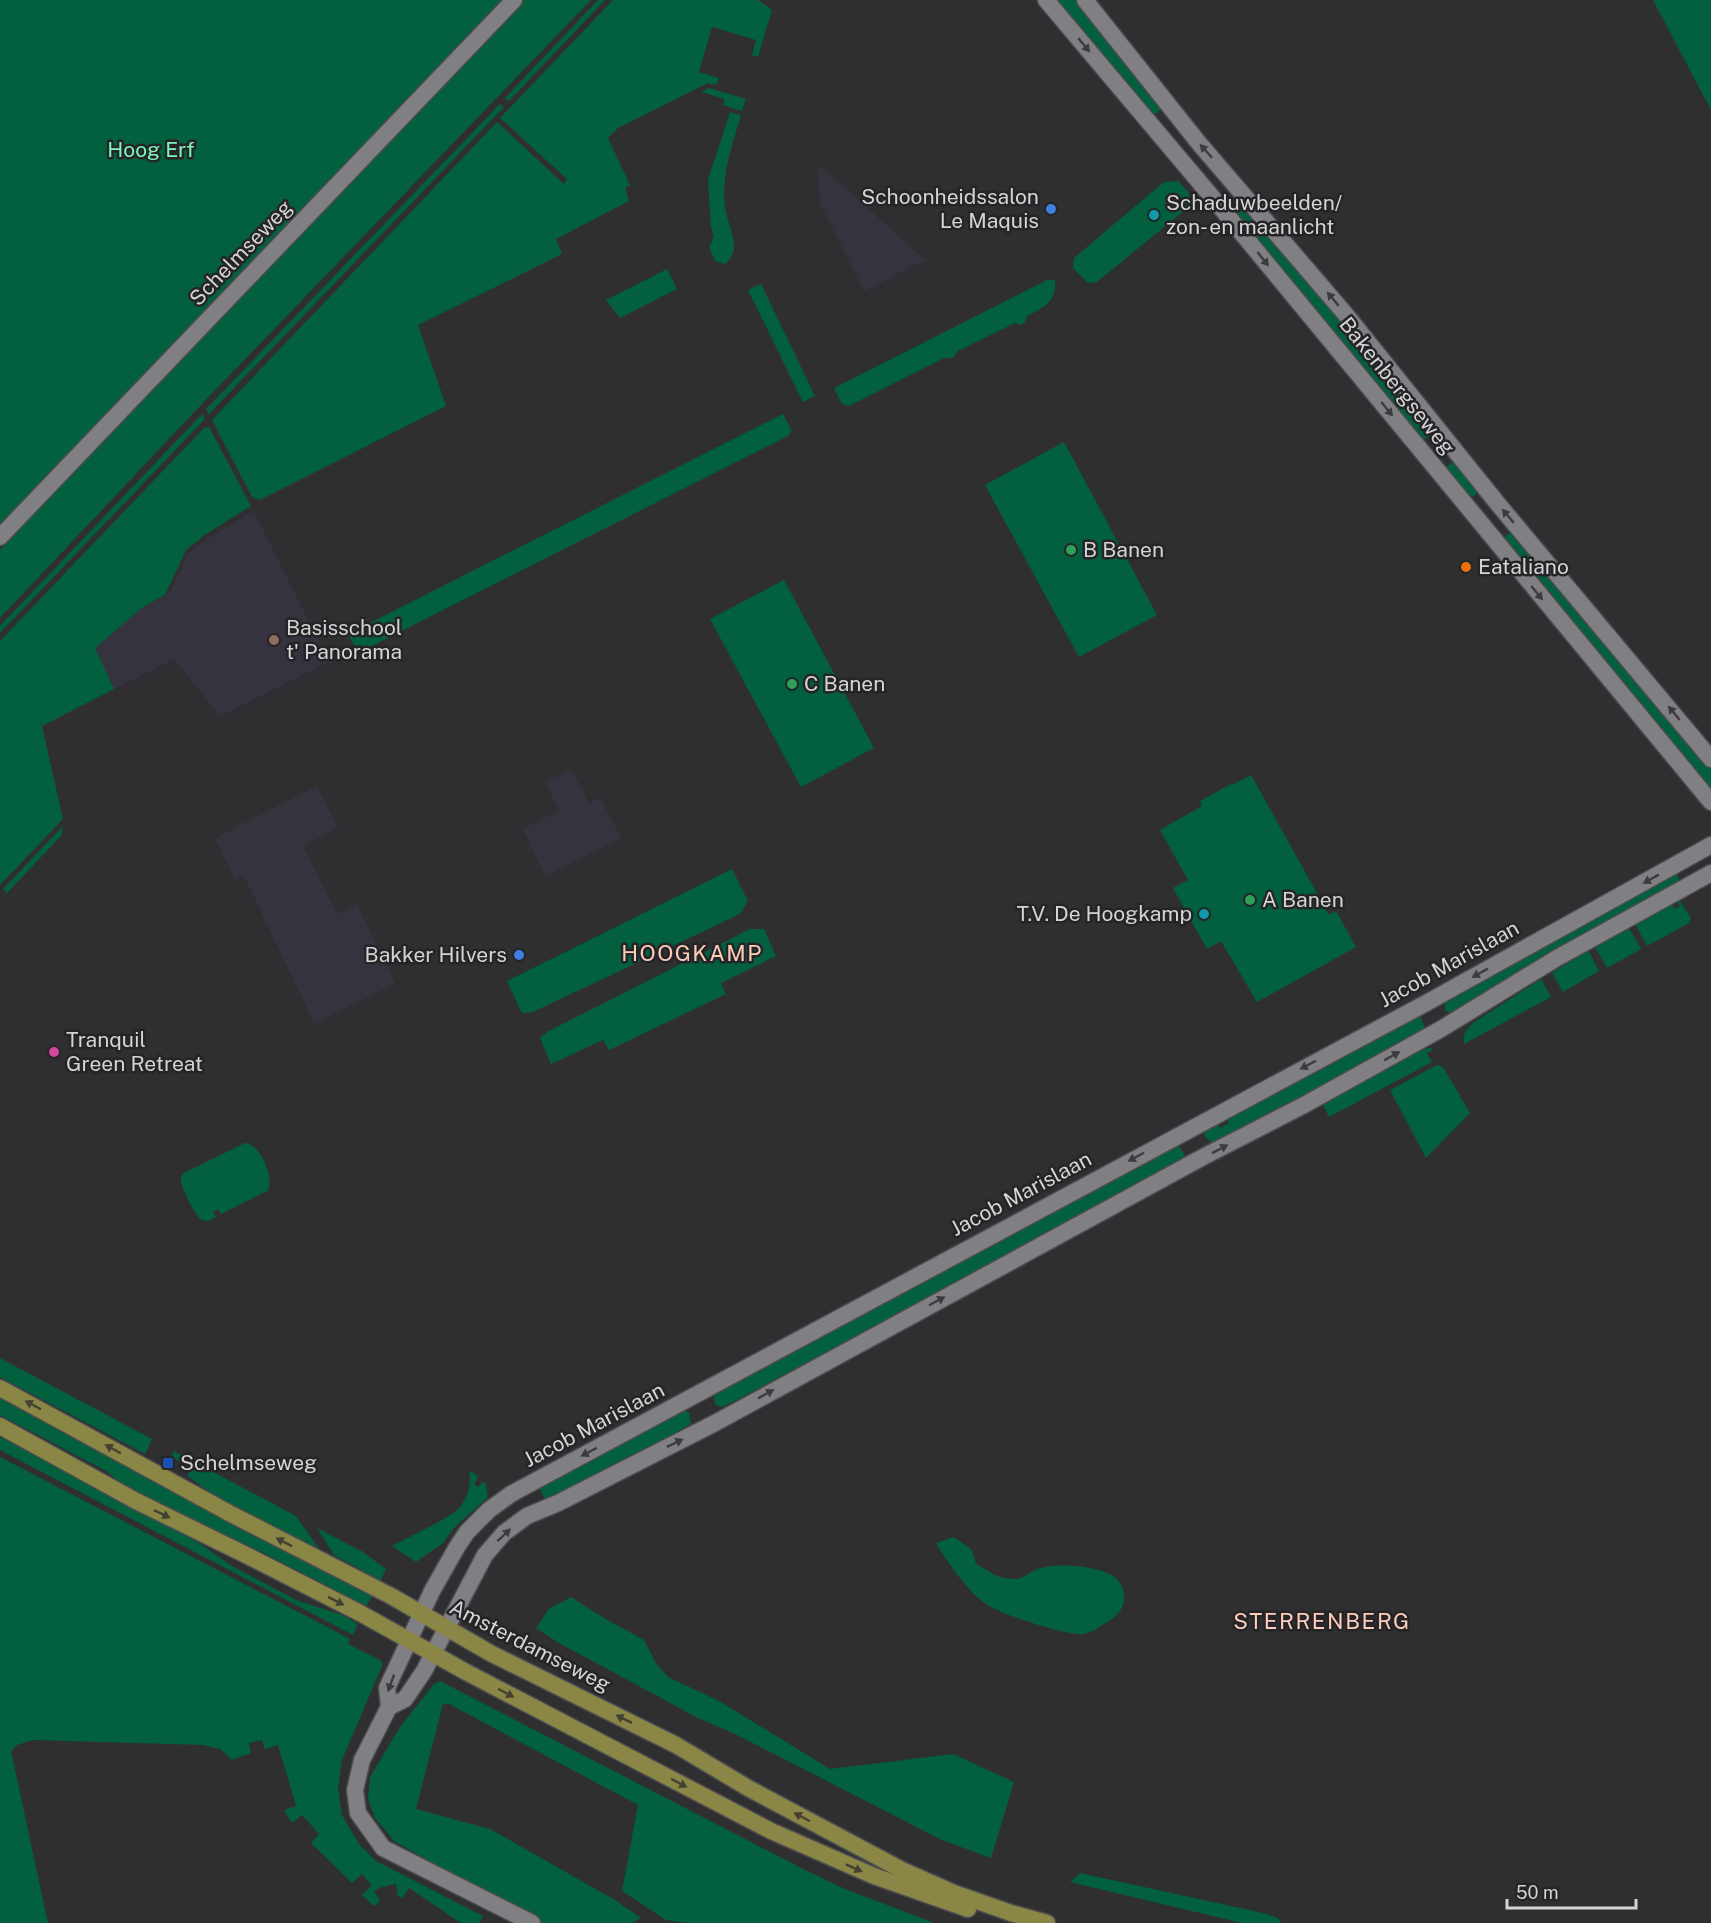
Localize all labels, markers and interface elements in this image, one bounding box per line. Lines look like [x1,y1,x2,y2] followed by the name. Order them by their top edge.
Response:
[1077,37,1090,52] one-way arrow
[107,137,195,162] park label: Hoog Erf
[1200,144,1213,159] one-way arrow
[861,184,1039,233] place label: Schoonheidssalon Le Maquis
[1166,190,1343,239] place label: Schaduwbeelden/ zon- en maanlicht
[184,195,297,311] street label: Schelmseweg
[1044,202,1058,216] marker: Schoonheidssalon Le Maquis
[1147,208,1161,222] marker: Schaduwbeelden/ zon- en maanlicht
[1256,251,1269,266] one-way arrow
[1326,291,1339,307] one-way arrow
[1334,312,1460,459] street label: Bakenbergseweg
[1380,402,1393,417] one-way arrow
[1502,509,1515,524] one-way arrow
[1083,537,1164,562] place label: B Banen
[1064,543,1078,557] marker: B Banen
[1478,554,1569,579] place label: Eataliano
[1459,560,1473,574] marker: Eataliano
[1530,585,1543,600] one-way arrow
[286,615,402,664] place label: Basisschool t' Panorama
[267,633,281,647] marker: Basisschool t' Panorama
[804,671,885,696] place label: C Banen
[785,677,799,691] marker: C Banen
[1669,706,1681,721] one-way arrow
[1642,874,1659,884] one-way arrow
[1262,887,1344,912] place label: A Banen
[1243,893,1257,907] marker: A Banen
[1017,901,1192,926] place label: T.V. De Hoogkamp
[1197,907,1211,921] marker: T.V. De Hoogkamp
[1374,915,1523,1012] street label: Jacob Marislaan
[621,940,763,966] district label: HOOGKAMP
[365,942,507,967] place label: Bakker Hilvers
[512,948,526,962] marker: Bakker Hilvers
[1471,968,1488,978] one-way arrow
[66,1027,203,1076] place label: Tranquil Green Retreat
[47,1045,61,1059] marker: Tranquil Green Retreat
[1383,1051,1400,1061] one-way arrow
[1299,1060,1316,1070] one-way arrow
[1212,1144,1229,1154] one-way arrow
[946,1146,1096,1241] street label: Jacob Marislaan
[1127,1152,1144,1162] one-way arrow
[929,1296,946,1306] one-way arrow
[519,1377,669,1472] street label: Jacob Marislaan
[758,1389,774,1400] one-way arrow
[24,1400,41,1410] one-way arrow
[666,1438,683,1448] one-way arrow
[104,1444,121,1454] one-way arrow
[580,1447,597,1457] one-way arrow
[180,1450,317,1475] place label: Schelmseweg
[161,1456,175,1470] marker: Schelmseweg
[154,1510,171,1519] one-way arrow
[496,1528,511,1542] one-way arrow
[276,1537,293,1547] one-way arrow
[446,1594,615,1697] street label: Amsterdamseweg
[328,1596,345,1606] one-way arrow
[1233,1608,1411,1634] district label: STERRENBERG
[386,1674,396,1692] one-way arrow
[498,1688,515,1698] one-way arrow
[615,1714,632,1724] one-way arrow
[671,1778,688,1788] one-way arrow
[793,1812,810,1822] one-way arrow
[846,1863,864,1873] one-way arrow
[1507,1872,1636,1910] scale bar
[1516,1882,1559,1903] text: 50 m

